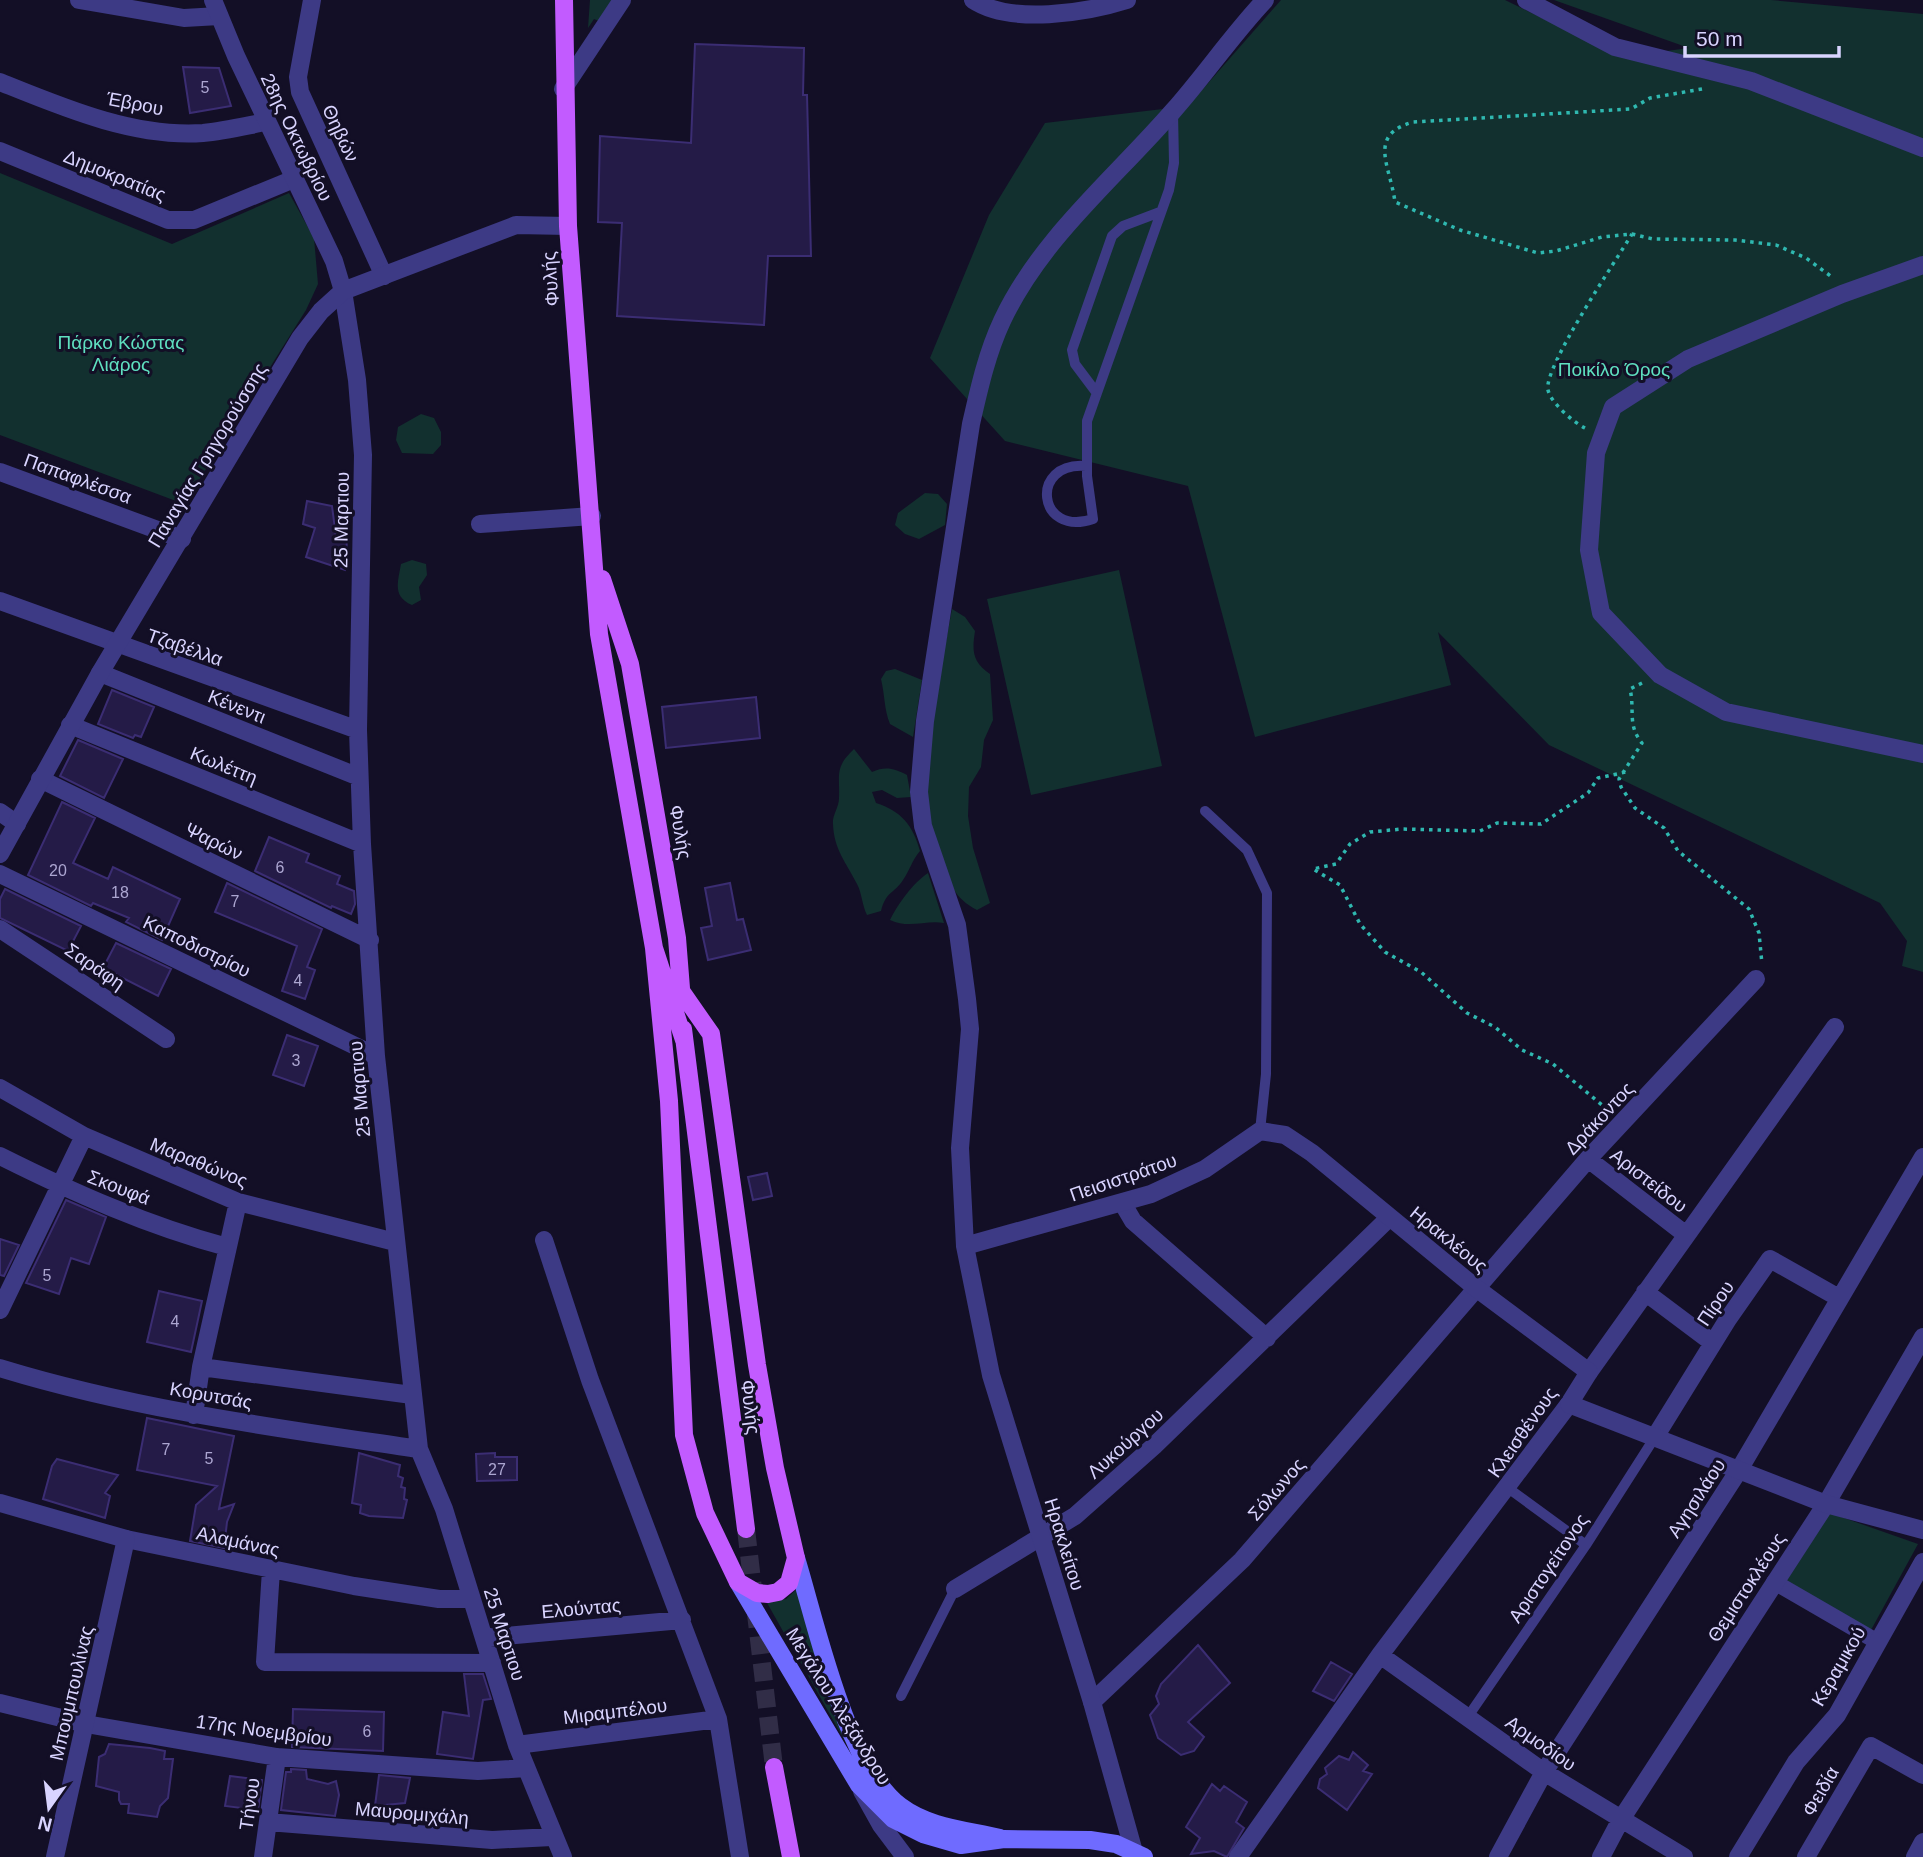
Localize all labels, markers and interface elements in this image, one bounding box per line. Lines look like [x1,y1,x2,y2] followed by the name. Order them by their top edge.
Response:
[1685,14,1839,58] scale bar
[1696,27,1743,50] text: 50 m
[257,70,337,204] street label: 28ης Οκτωβρίου
[201,79,210,96] house number: 5
[104,87,165,119] street label: Έβρου
[318,101,363,165] street label: Θηβών
[61,146,169,205] street label: Δημοκρατίας
[538,251,563,307] street label: Φυλής
[57,332,185,375] park label: Πάρκο Κώστας Λιάρος
[144,359,271,551] street label: Παναγίας Γρηγορούσσης
[1558,359,1670,380] park label: Ποικίλο Όρος
[21,449,134,508] street label: Παπαφλέσσα
[330,472,353,568] street label: 25 Μαρτιου
[144,625,226,670] street label: Τζαβέλλα
[205,685,269,728] street label: Κένεντι
[187,743,260,788] street label: Κωλέττη
[665,803,696,861] street label: Φυλής
[182,819,246,864] street label: Ψαρών
[276,859,285,876] house number: 6
[49,862,67,879] house number: 20
[111,884,129,901] house number: 18
[231,893,240,910] house number: 7
[140,911,254,982] street label: Καποδιστρίου
[61,939,129,994] street label: Σαράφη
[294,972,303,989] house number: 4
[345,1040,374,1138] street label: 25 Μαρτιου
[292,1052,301,1069] house number: 3
[1561,1078,1638,1159] street label: Δράκοντος
[147,1133,251,1192] street label: Μαραθώνος
[1606,1144,1691,1217] street label: Αριστείδου
[1067,1149,1179,1206] street label: Πεισιστράτου
[85,1166,153,1209] street label: Σκουφά
[1406,1202,1491,1277] street label: Ηρακλέους
[43,1267,52,1284] house number: 5
[1693,1277,1738,1330] street label: Πίρου
[171,1313,180,1330] house number: 4
[168,1378,254,1413] street label: Κορυτσάς
[737,1379,764,1436] street label: Φυλής
[1484,1383,1561,1481] street label: Κλεισθένους
[1083,1404,1168,1483] street label: Λυκούργου
[162,1441,171,1458] house number: 7
[205,1450,214,1467] house number: 5
[1244,1454,1309,1525] street label: Σόλωνος
[1663,1455,1730,1542] street label: Αγησιλάου
[488,1461,506,1478] house number: 27
[1041,1495,1089,1593] street label: Ηρακλείτου
[1504,1510,1592,1627] street label: Αριστογείτονος
[194,1522,281,1561] street label: Αλαμάνας
[1703,1529,1789,1646] street label: Θεμιστοκλέους
[480,1585,529,1683] street label: 25 Μαρτιου
[540,1595,622,1622] street label: Ελούντας
[1807,1623,1870,1710] street label: Κεραμικού
[46,1624,97,1763] street label: Μπουμπουλίνας
[782,1624,895,1788] street label: Μεγάλου Αλεξάνδρου
[562,1695,668,1728] street label: Μιραμπέλου
[195,1711,333,1750] street label: 17ης Νοεμβρίου
[1502,1712,1580,1775] street label: Αρμοδίου
[363,1723,372,1740] house number: 6
[1798,1763,1843,1820] street label: Φειδία
[14,1773,84,1843] north arrow
[235,1777,264,1832] street label: Τήνου
[354,1798,470,1829] street label: Μαυρομιχάλη
[36,1812,54,1836] text: N

